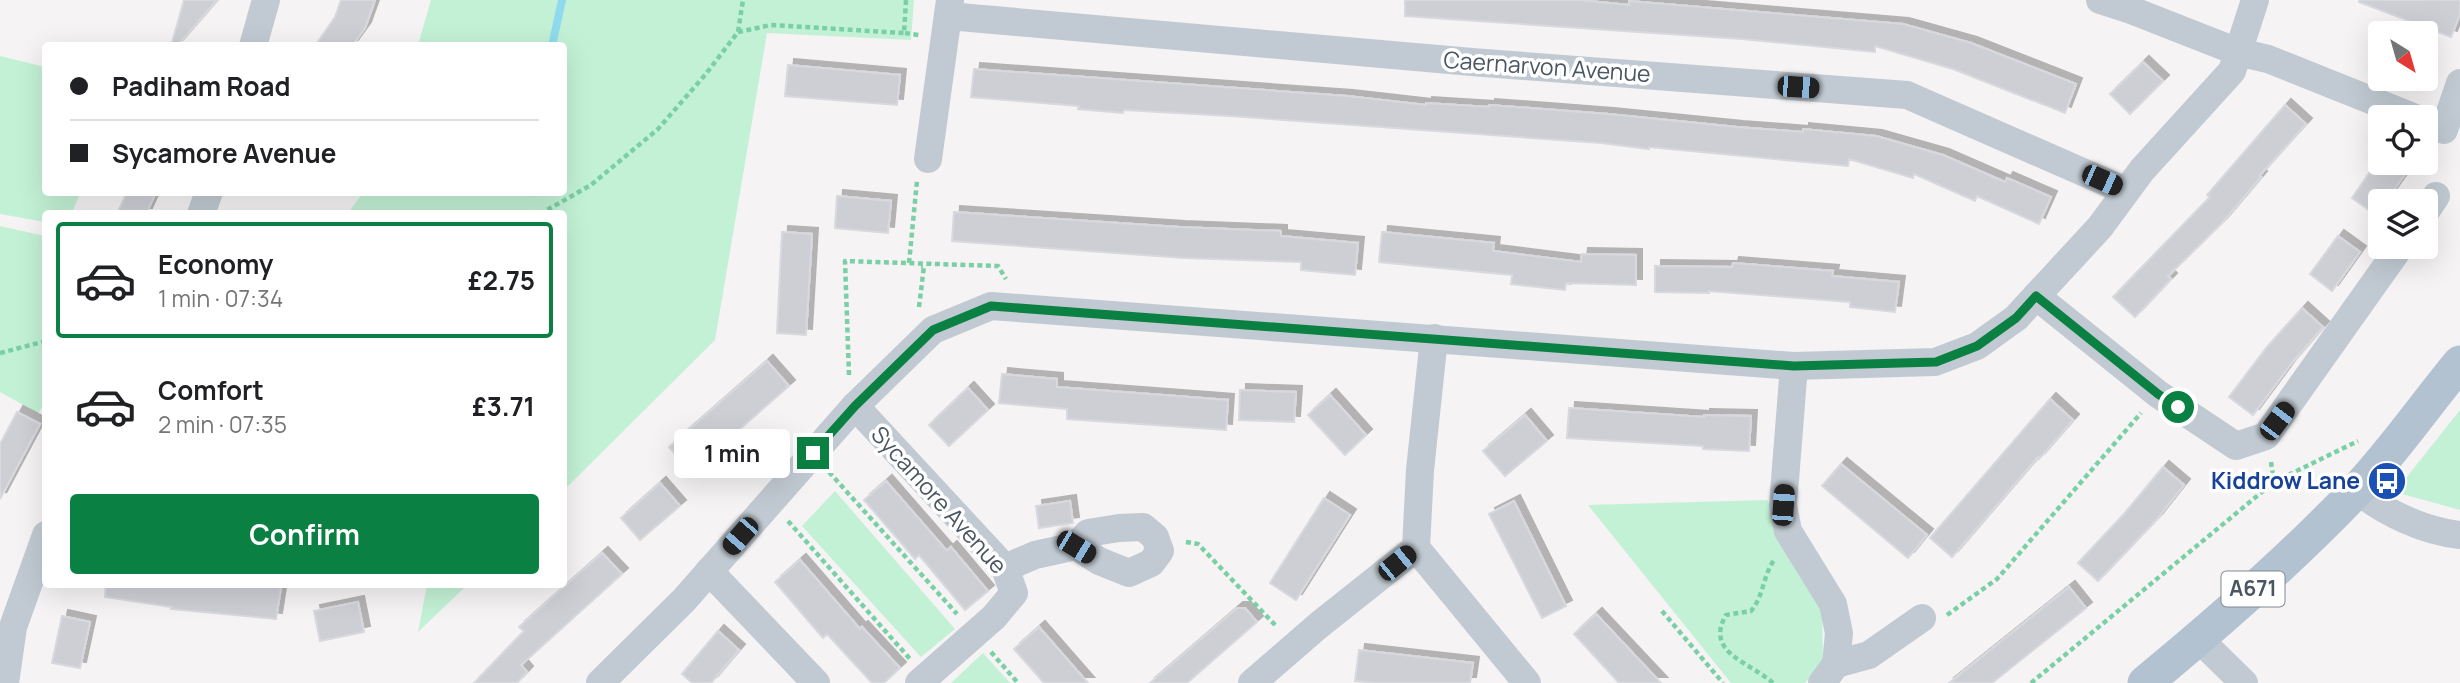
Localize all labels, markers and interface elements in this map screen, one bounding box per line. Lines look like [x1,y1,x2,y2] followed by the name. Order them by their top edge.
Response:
[2368,21,2438,91] north arrow
[2368,21,2438,259] map controls
[1442,43,1652,89] street label: Caernarvon Avenue
[112,68,291,104] text: Padiham Road
[1777,75,1820,99] car
[2368,105,2438,175] button: locate
[112,135,336,171] text: Sycamore Avenue
[2079,162,2126,198] car
[2368,189,2438,259] button: layers
[158,246,273,282] text: Economy
[74,249,137,312] icon: car
[468,262,535,298] text: £2.75
[158,282,283,314] text: 1 min · 07:34
[158,372,264,408] text: Comfort
[74,375,137,438] icon: car
[472,388,535,424] text: £3.71
[2162,391,2194,423] route start
[2256,398,2299,444] car
[158,408,287,440] text: 2 min · 07:35
[865,418,1015,580] street label: Sycamore Avenue
[673,428,788,477] callout: 1 min
[704,437,760,469] text: 1 min
[797,437,829,469] route end
[2366,460,2408,502] bus stop icon: Kiddrow Lane
[2211,464,2360,496] place label: Kiddrow Lane
[1772,483,1795,527] car
[70,494,539,574] button: Confirm
[719,513,762,559] car
[1053,527,1100,567] car
[1375,542,1420,584] car
[2222,572,2284,606] road number: A671

